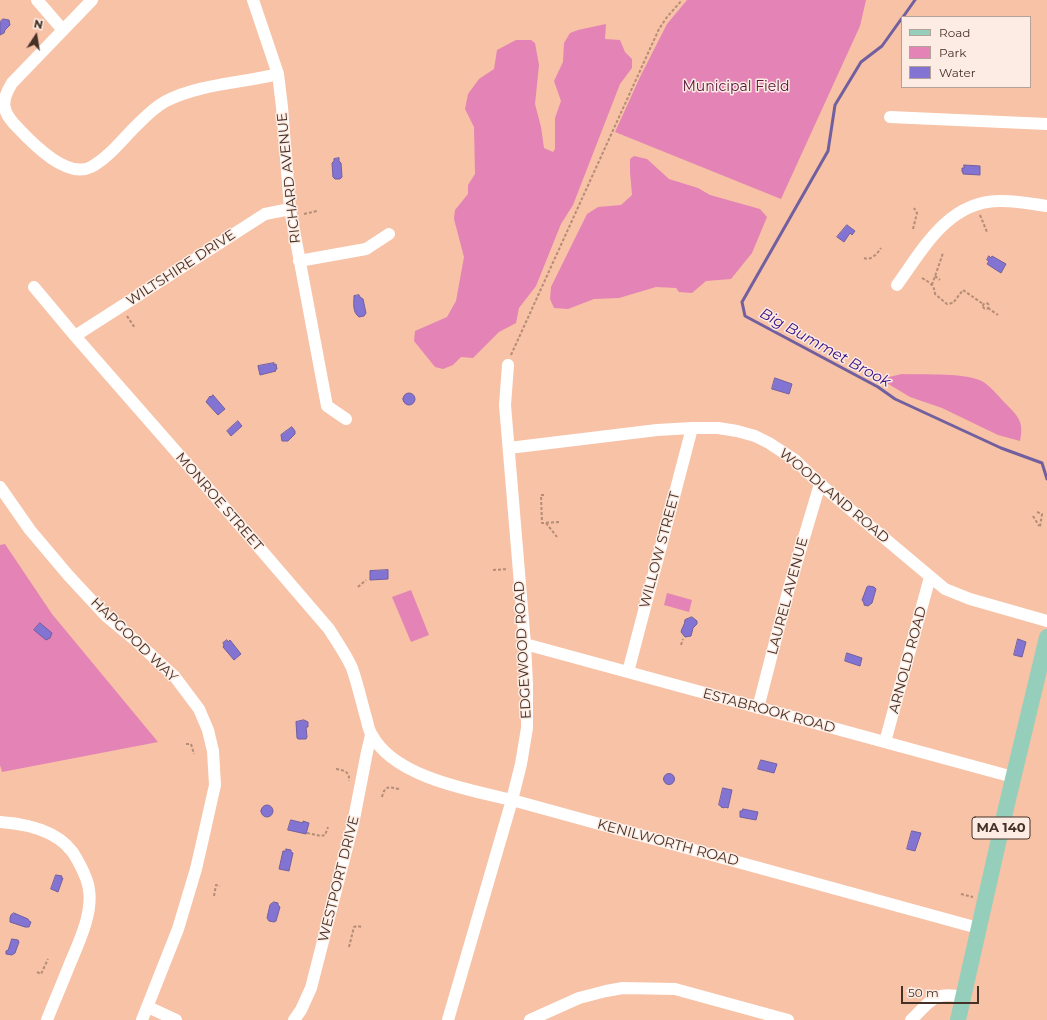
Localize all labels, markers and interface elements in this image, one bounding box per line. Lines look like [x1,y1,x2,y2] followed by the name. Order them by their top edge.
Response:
[16,16,56,56] north arrow
[33,16,44,32] text: N
[901,16,1031,88] legend
[939,25,970,40] text: Road
[939,45,966,60] text: Park
[939,65,975,80] text: Water
[682,79,790,95] park label: Municipal Field
[274,112,304,244] street label: RICHARD AVENUE
[123,226,239,310] street label: WILTSHIRE DRIVE
[756,305,894,391] water label: Big Bummet Brook
[776,445,892,547] street label: WOODLAND ROAD
[172,449,266,555] street label: MONROE STREET
[636,490,684,610] street label: WILLOW STREET
[764,535,812,657] street label: LAUREL AVENUE
[511,581,535,719] street label: EDGEWOOD ROAD
[87,594,181,686] street label: HAPGOOD WAY
[886,605,930,715] street label: ARNOLD ROAD
[701,685,837,737] street label: ESTABROOK ROAD
[315,814,363,944] street label: WESTPORT DRIVE
[595,816,741,870] street label: KENILWORTH ROAD
[972,817,1030,839] road number: MA 140
[903,978,981,1004] scale bar
[908,985,939,1000] text: 50 m

